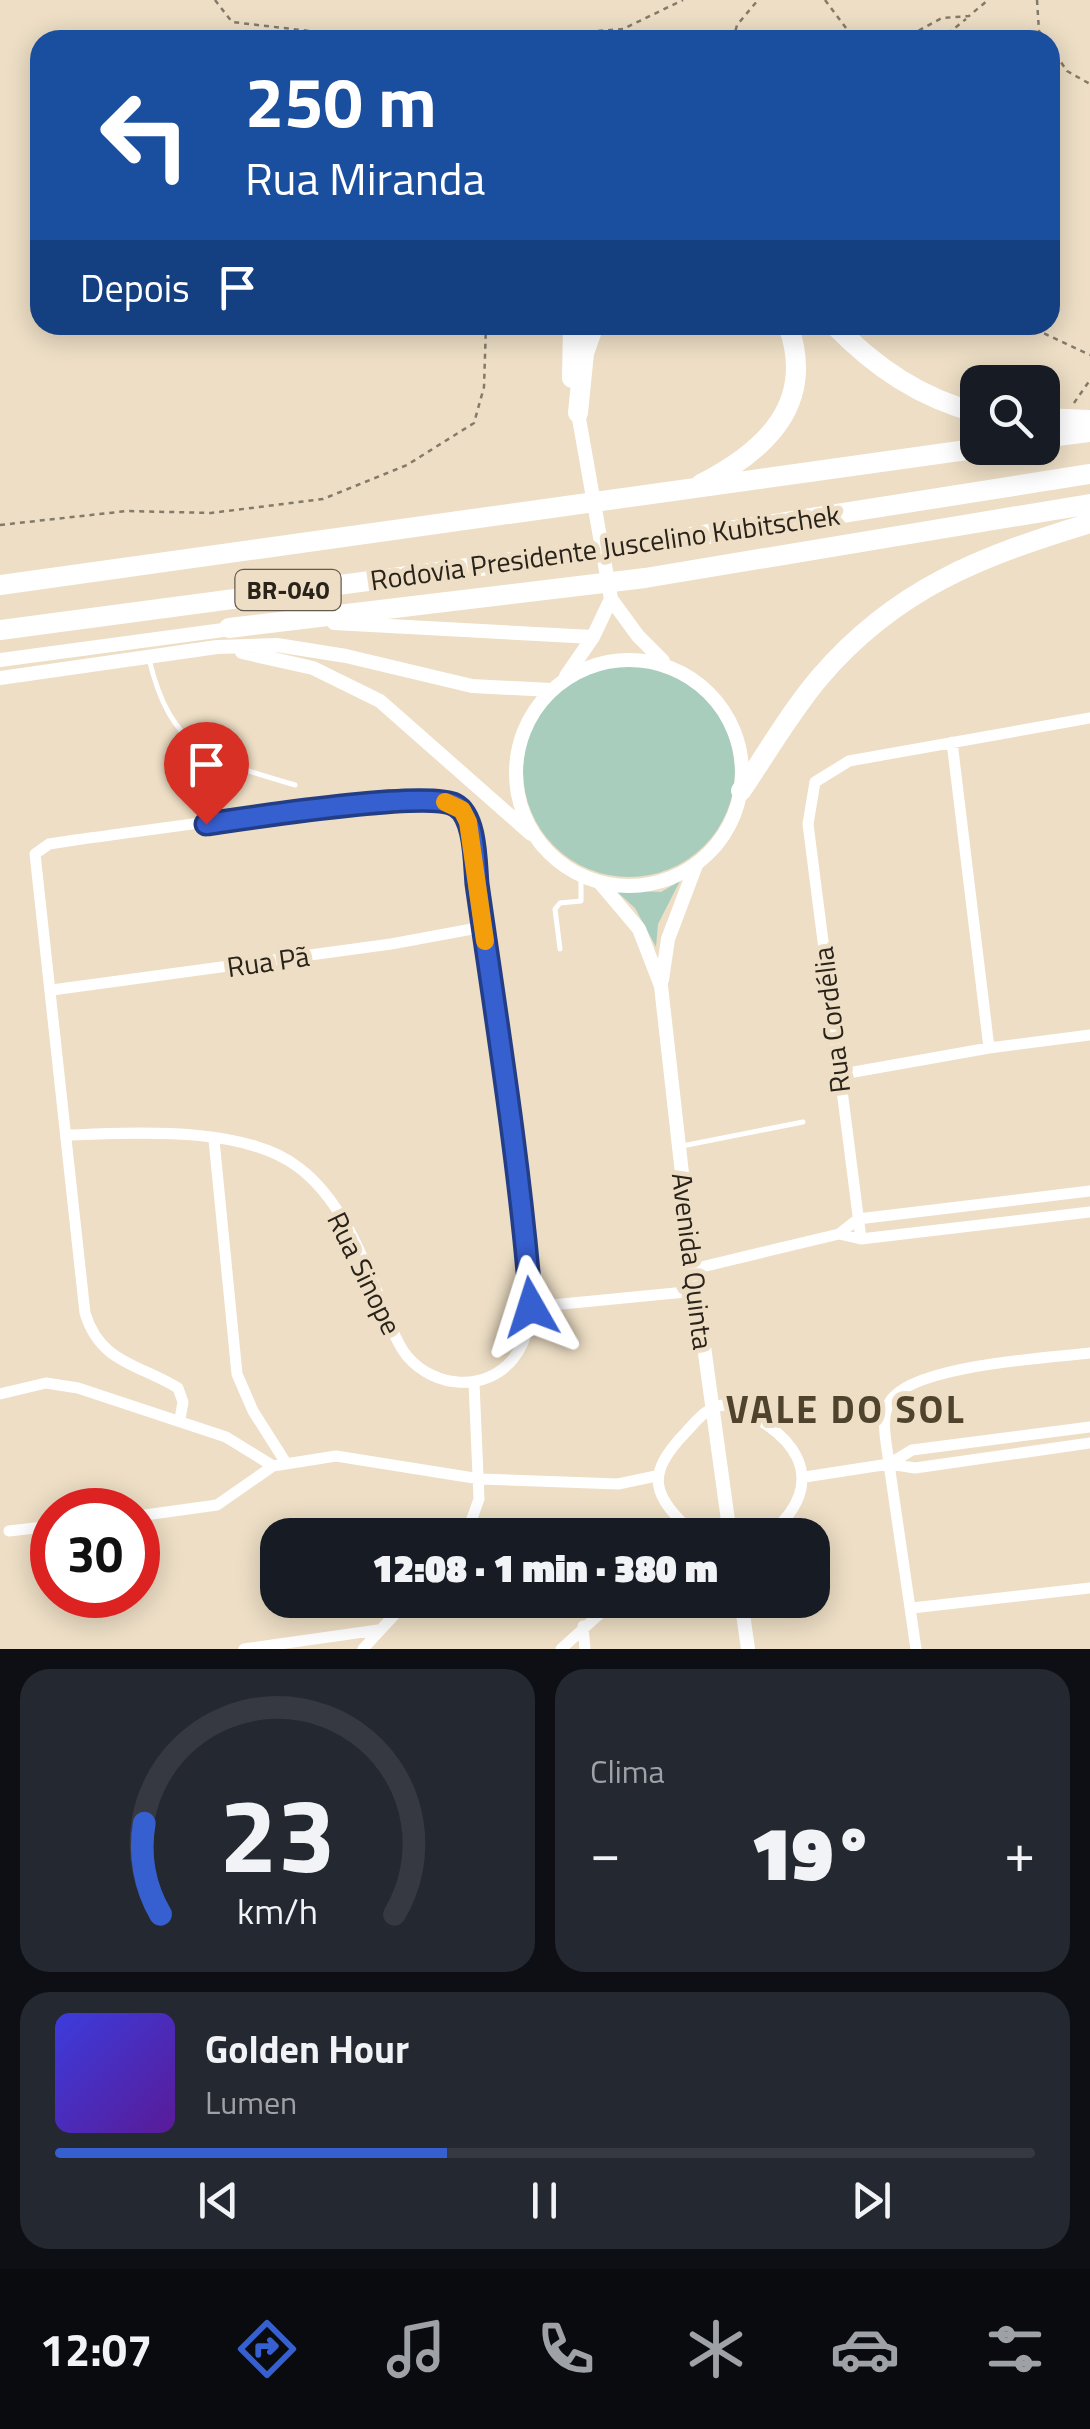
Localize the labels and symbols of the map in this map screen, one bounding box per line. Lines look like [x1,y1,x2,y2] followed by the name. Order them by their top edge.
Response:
[367,493,843,601] street label: Rodovia Presidente Juscelino Kubitschek
[236,570,340,610] road number: BR-040
[164,722,249,825] pin
[224,934,312,988] street label: Rua Pã
[801,944,861,1096] street label: Rua Cordélia
[661,1170,725,1352] street label: Avenida Quinta
[317,1204,413,1342] street label: Rua Sinope
[479,1255,583,1359] position arrow
[726,1380,966,1438] district label: VALE DO SOL
[30,1488,160,1618] speed limit sign: 30

